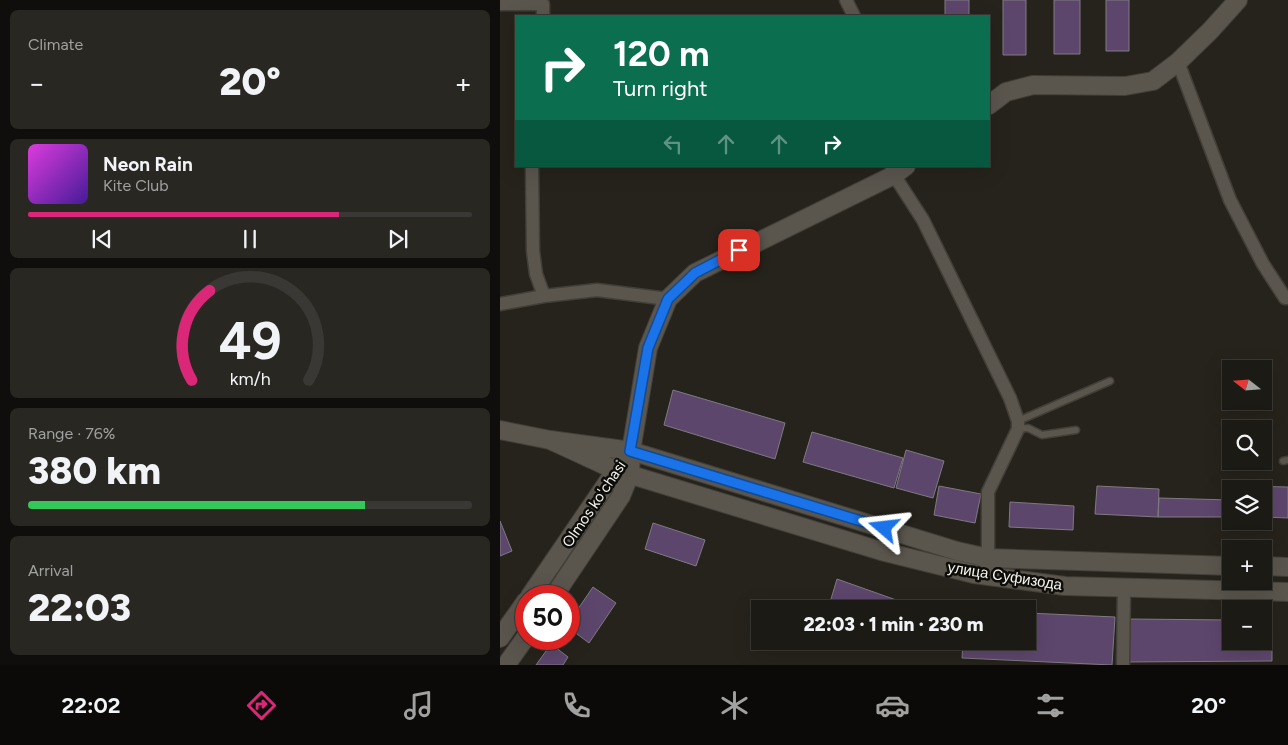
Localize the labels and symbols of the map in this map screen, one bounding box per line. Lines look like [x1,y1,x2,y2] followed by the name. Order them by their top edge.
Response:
[718,229,760,271] pin
[1222,360,1272,410] north arrow
[558,457,630,551] street label: Olmos ko'chasi
[857,501,909,553] position arrow
[946,558,1064,594] street label: улица Суфизода
[515,585,580,650] speed limit sign: 50

